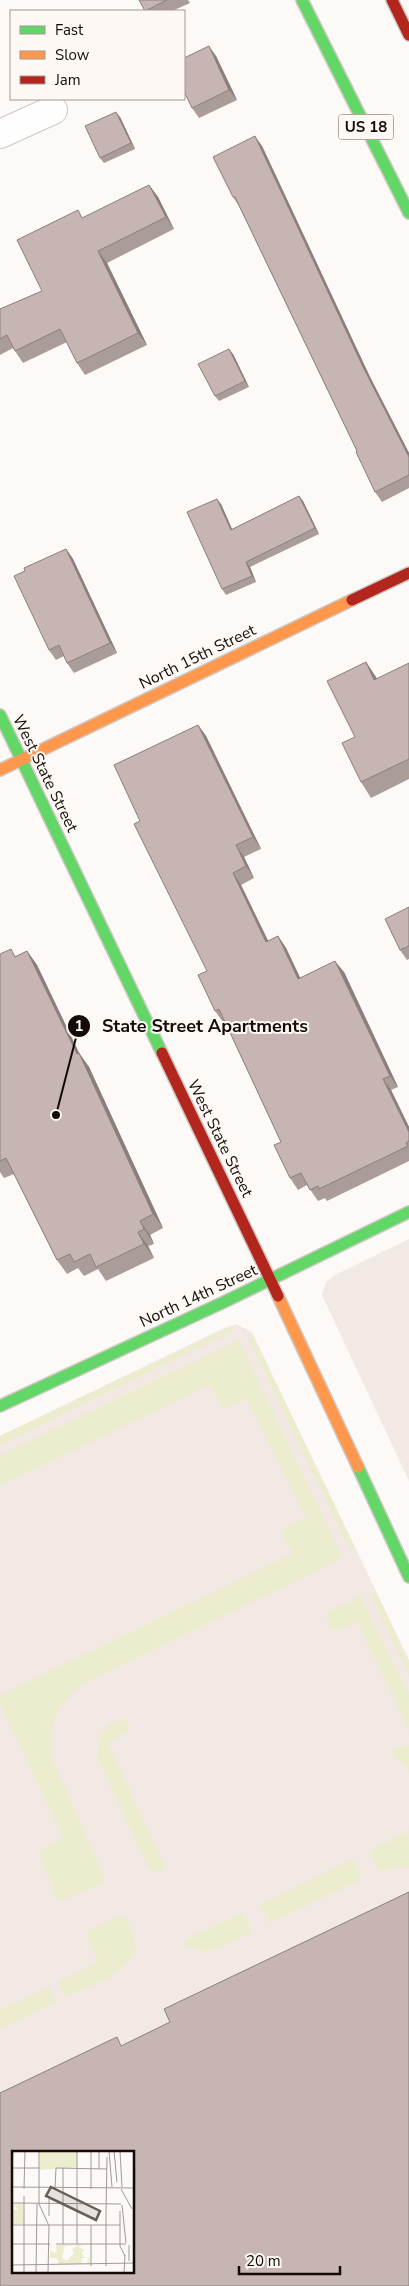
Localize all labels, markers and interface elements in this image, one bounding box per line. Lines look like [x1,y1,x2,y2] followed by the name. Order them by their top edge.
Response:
[10,10,185,100] legend
[55,20,84,40] text: Fast
[55,45,90,65] text: Slow
[54,70,81,90] text: Jam
[338,114,394,140] road number: US 18
[135,619,260,695] street label: North 15th Street
[7,711,83,836] street label: West State Street
[67,1009,318,1042] callout: State Street Apartments
[102,1014,308,1038] text: State Street Apartments
[74,1016,84,1036] text: 1
[182,1076,258,1201] street label: West State Street
[136,1259,261,1333] street label: North 14th Street
[12,2151,135,2274] inset map
[239,2244,340,2276] scale bar
[246,2251,281,2271] text: 20 m

